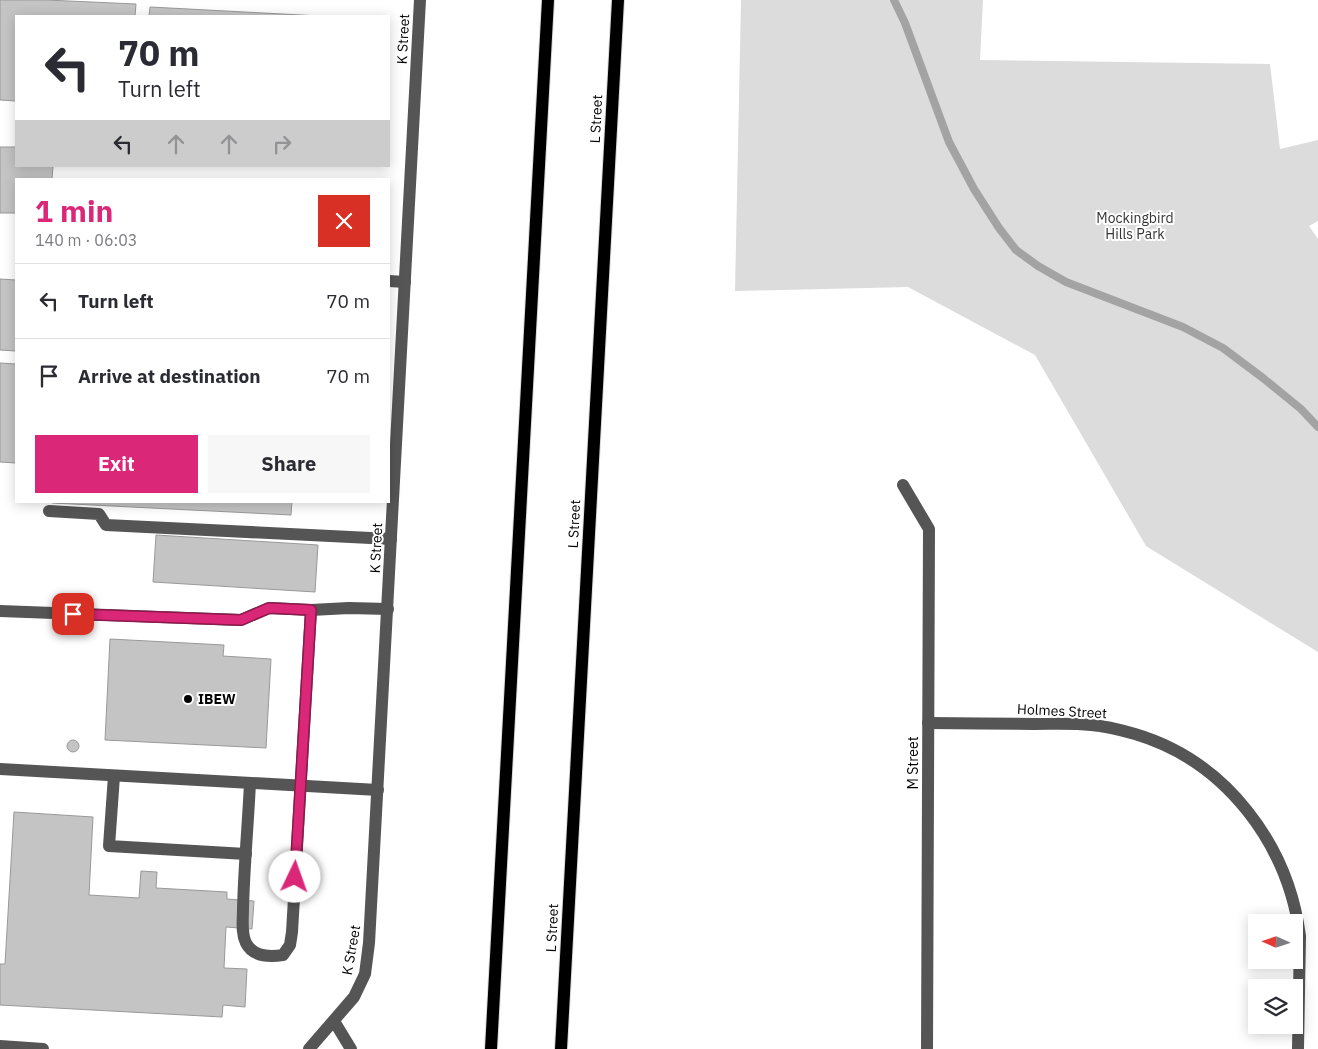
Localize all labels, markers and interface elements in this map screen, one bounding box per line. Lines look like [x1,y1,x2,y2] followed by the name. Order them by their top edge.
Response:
[393,13,413,65] street label: K Street
[118,30,200,76] text: 70 m
[35,35,100,100] icon: left
[118,74,201,103] text: Turn left
[586,94,606,144] street label: L Street
[109,130,137,158] icon: left
[162,130,190,158] icon: ahead
[215,130,243,158] icon: ahead
[268,130,296,158] icon: right
[35,191,113,230] text: 1 min
[318,195,370,247] button: close
[1096,209,1174,243] park label: Mockingbird Hills Park
[35,230,137,250] text: 140 m · 06:03
[35,287,63,315] icon: left
[78,289,154,313] text: Turn left
[326,289,370,313] text: 70 m
[35,362,63,390] icon: arrive
[78,364,261,388] text: Arrive at destination
[326,364,370,388] text: 70 m
[35,435,198,493] button: Exit
[208,435,370,493] button: Share
[564,499,584,549] street label: L Street
[366,522,386,574] street label: K Street
[52,593,94,635] pin
[59,600,87,628] icon: arrive
[198,690,236,708] place label: IBEW
[182,693,194,705] marker: IBEW
[1017,700,1107,722] street label: Holmes Street
[904,736,922,790] street label: M Street
[268,850,320,902] position arrow
[542,903,562,953] street label: L Street
[1248,914,1302,969] north arrow
[1248,914,1303,1034] map controls
[338,923,364,976] street label: K Street
[1248,979,1303,1034] button: layers

